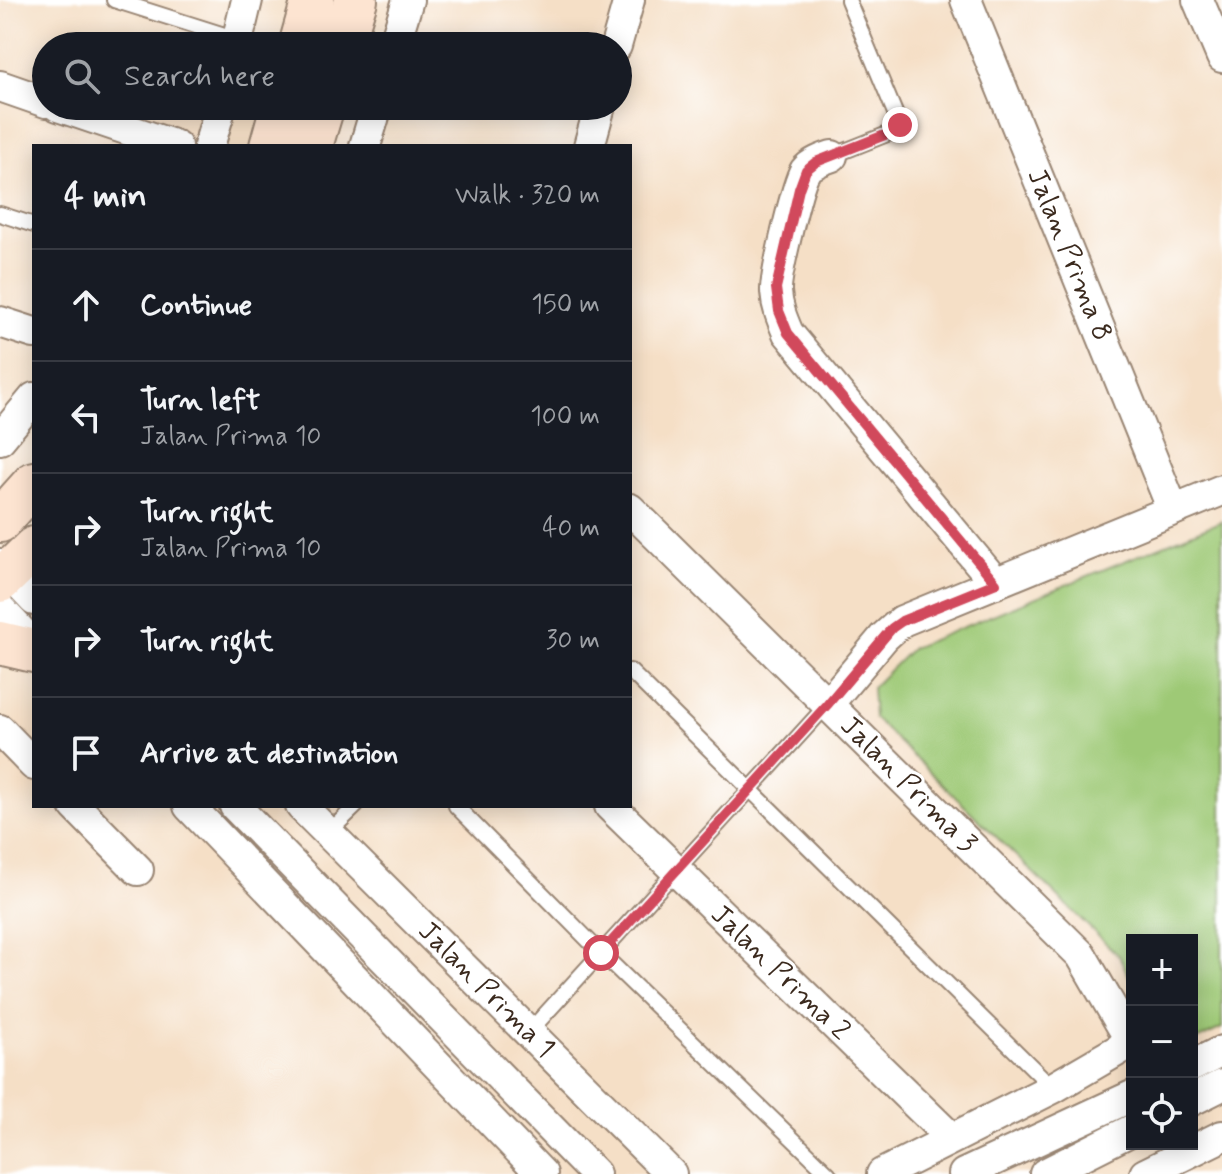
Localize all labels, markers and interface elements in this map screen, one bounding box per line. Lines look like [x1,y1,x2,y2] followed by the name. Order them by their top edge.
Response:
[32,32,632,120] search box
[60,54,104,98] icon: search
[124,57,275,96] text: Search here
[882,107,918,143] route end
[1018,163,1120,347] street label: Jalan Prima 8
[64,174,147,219] text: 4 min
[455,179,600,213] text: Walk · 320 m
[64,283,108,327] icon: ahead
[140,286,252,325] text: Continue
[531,288,600,322] text: 150 m
[140,381,260,420] text: Turn left
[64,395,108,439] icon: left
[530,400,600,434] text: 100 m
[140,420,321,454] text: Jalan Prima 10
[140,493,273,532] text: Turn right
[64,507,108,551] icon: right
[542,512,600,546] text: 40 m
[140,532,321,566] text: Jalan Prima 10
[64,619,108,663] icon: right
[140,622,273,661] text: Turn right
[546,624,600,658] text: 30 m
[831,708,985,862] street label: Jalan Prima 3
[64,731,108,775] icon: arrive
[140,734,398,773] text: Arrive at destination
[702,897,858,1049] street label: Jalan Prima 2
[410,914,562,1066] street label: Jalan Prima 1
[1126,934,1198,1150] map controls
[1126,934,1198,1006] button: +
[583,935,619,971] route start
[1126,1006,1198,1078] button: −
[1126,1078,1198,1150] button: locate

